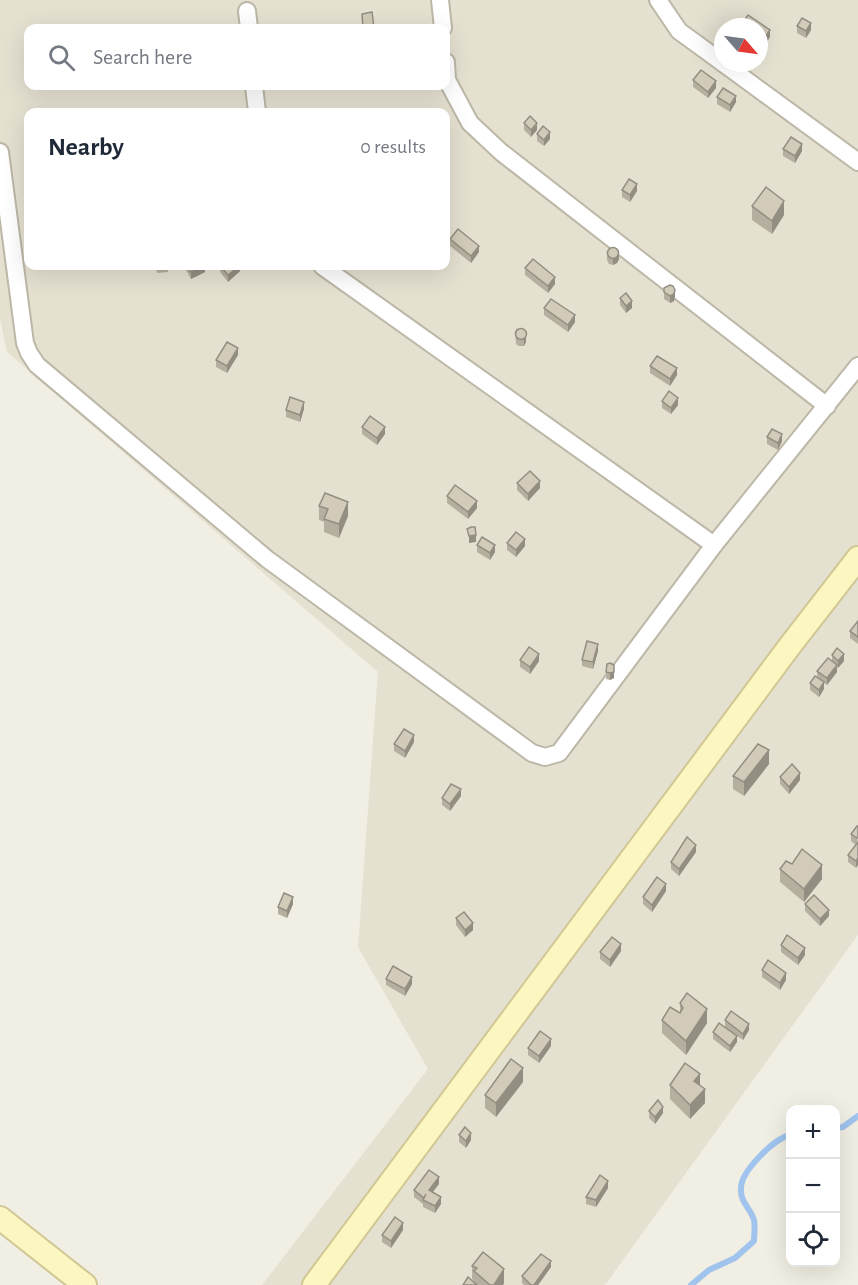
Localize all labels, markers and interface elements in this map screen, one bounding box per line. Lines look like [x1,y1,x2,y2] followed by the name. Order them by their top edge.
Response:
[714,18,768,72] north arrow
[24,24,450,90] search box
[45,41,78,74] icon: search
[93,46,192,68] text: Search here
[48,134,124,160] text: Nearby
[360,137,426,157] text: 0 results
[786,1105,840,1267] map controls
[786,1105,840,1159] button: +
[786,1159,840,1213] button: −
[786,1213,840,1267] button: locate

